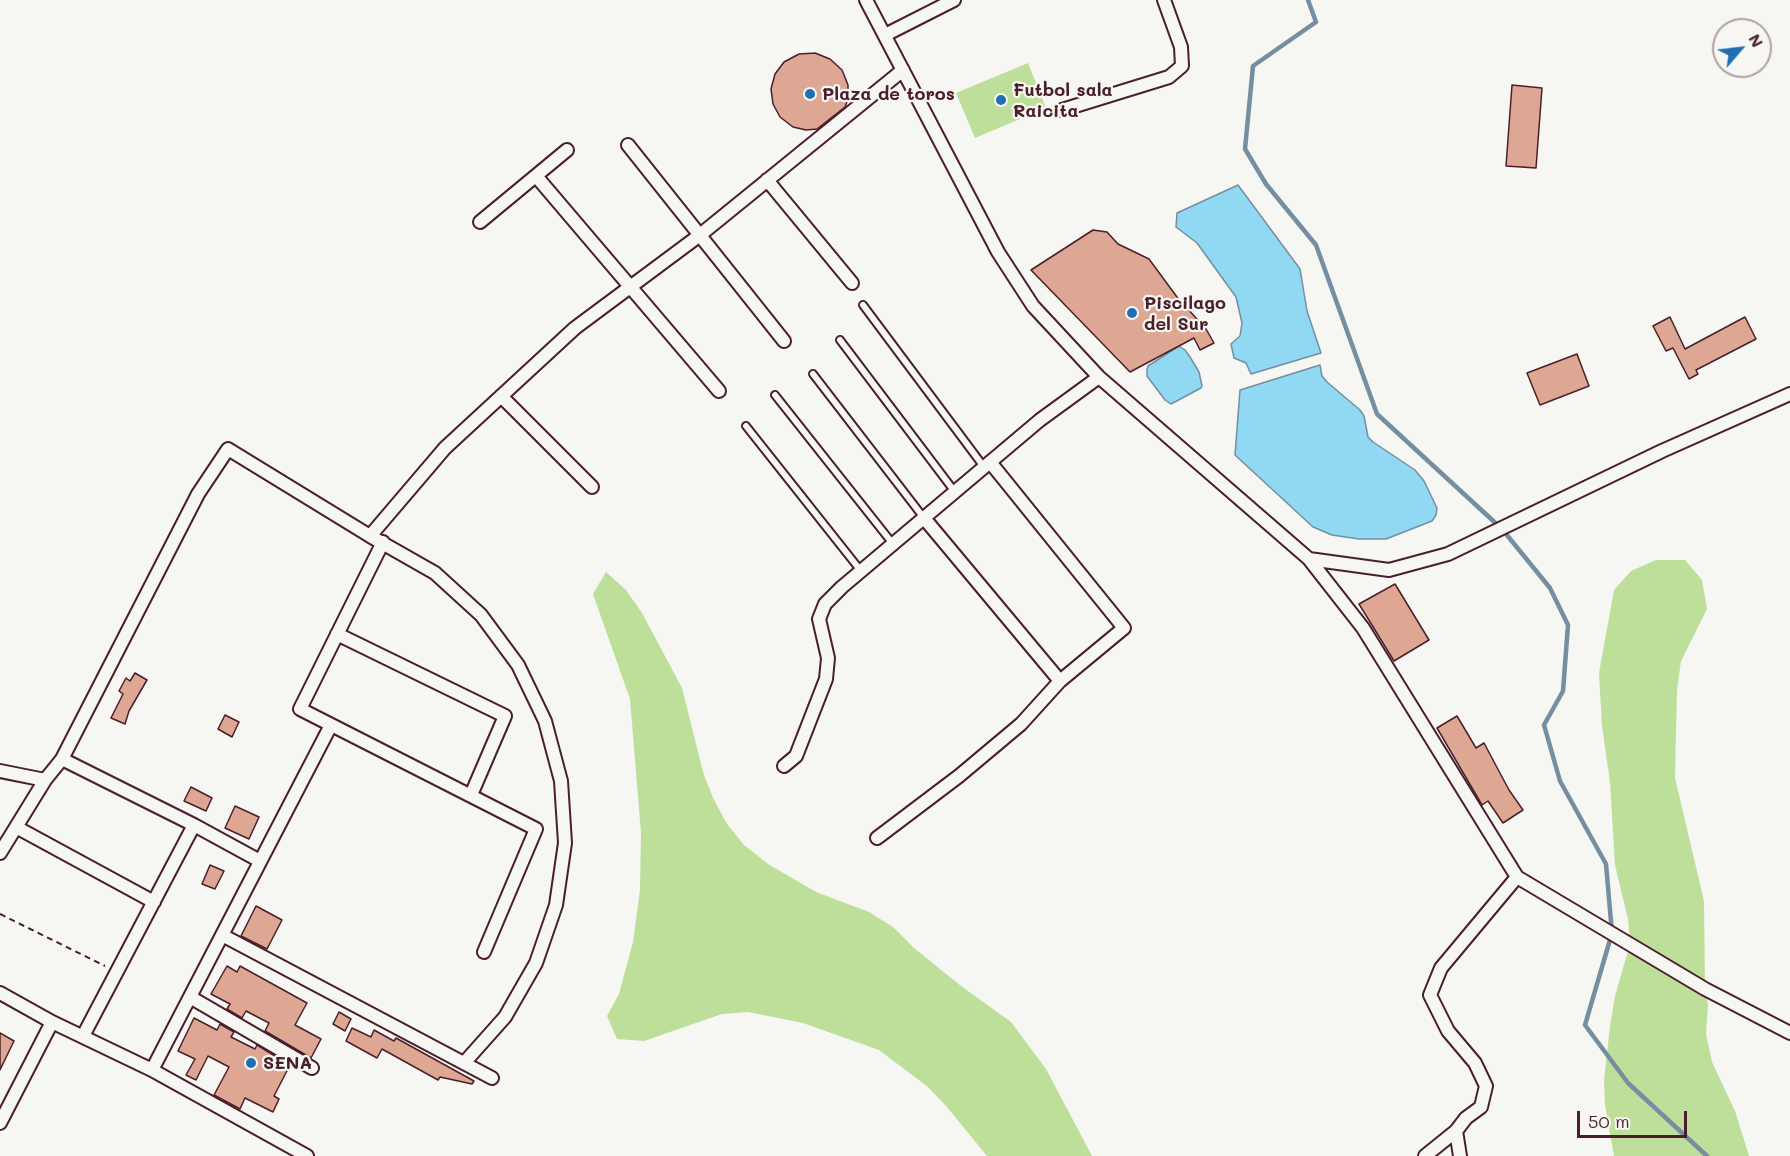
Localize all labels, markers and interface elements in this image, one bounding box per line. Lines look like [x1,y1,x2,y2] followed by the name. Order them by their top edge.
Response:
[1712,18,1772,78] north arrow
[1744,30,1769,51] text: N
[1013,79,1113,122] place label: Futbol sala Raicita
[822,83,955,105] place label: Plaza de toros
[803,87,817,101] marker: Plaza de toros
[994,93,1008,107] marker: Futbol sala Raicita
[1144,292,1226,334] place label: Piscilago del Sur
[1125,306,1139,320] marker: Piscilago del Sur
[263,1052,312,1074] place label: SENA
[244,1056,258,1070] marker: SENA
[1580,1099,1690,1137] scale bar
[1588,1109,1630,1133] text: 50 m

